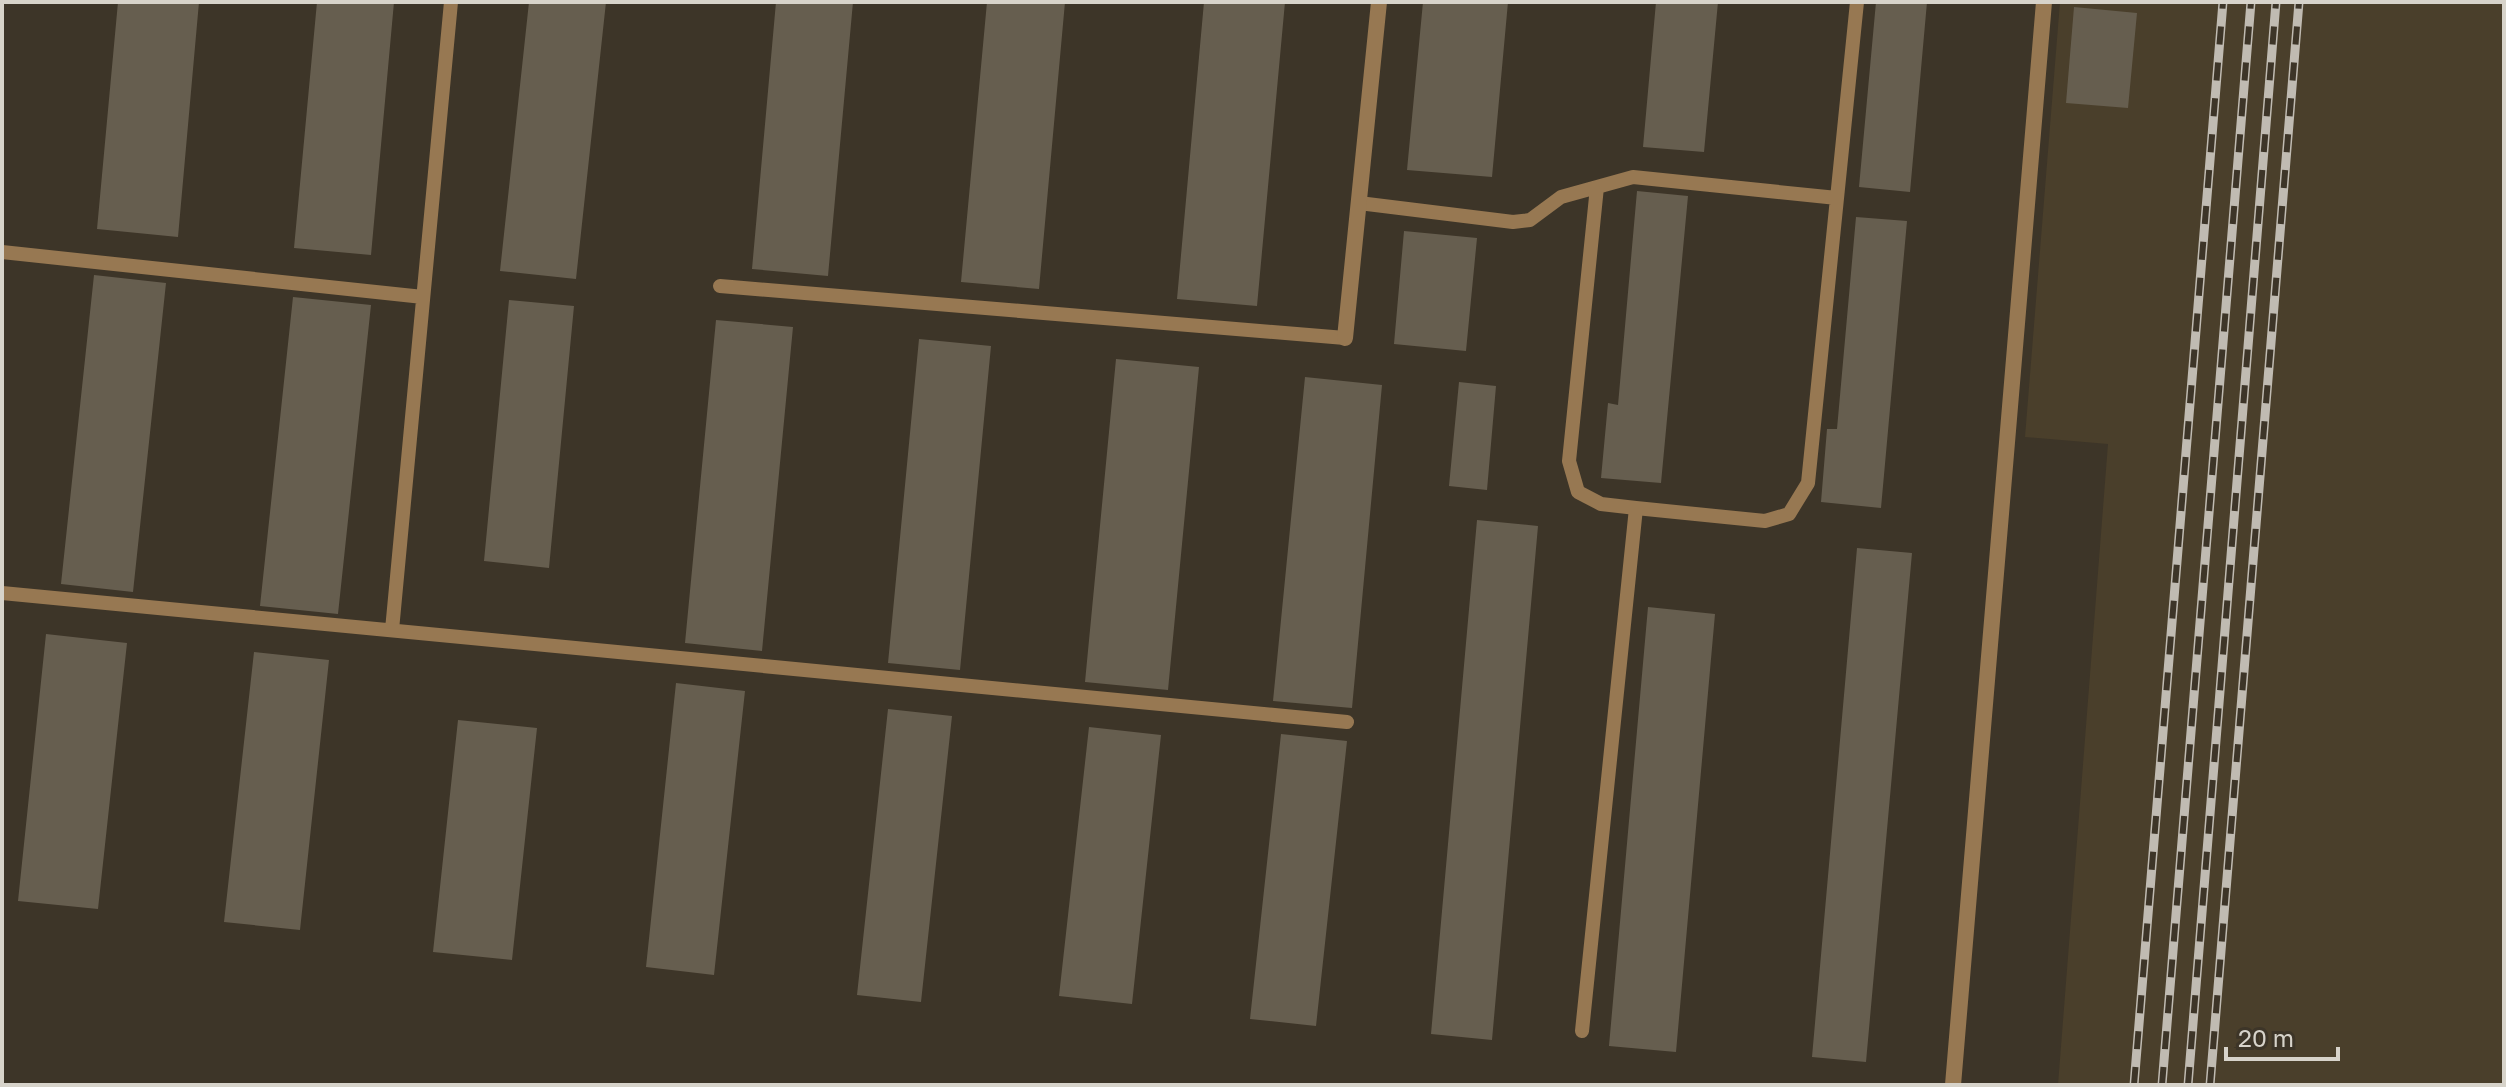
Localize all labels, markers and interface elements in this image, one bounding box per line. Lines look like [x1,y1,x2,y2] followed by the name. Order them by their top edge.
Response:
[2226,1011,2338,1061] scale bar
[2238,1023,2294,1052] text: 20 m

